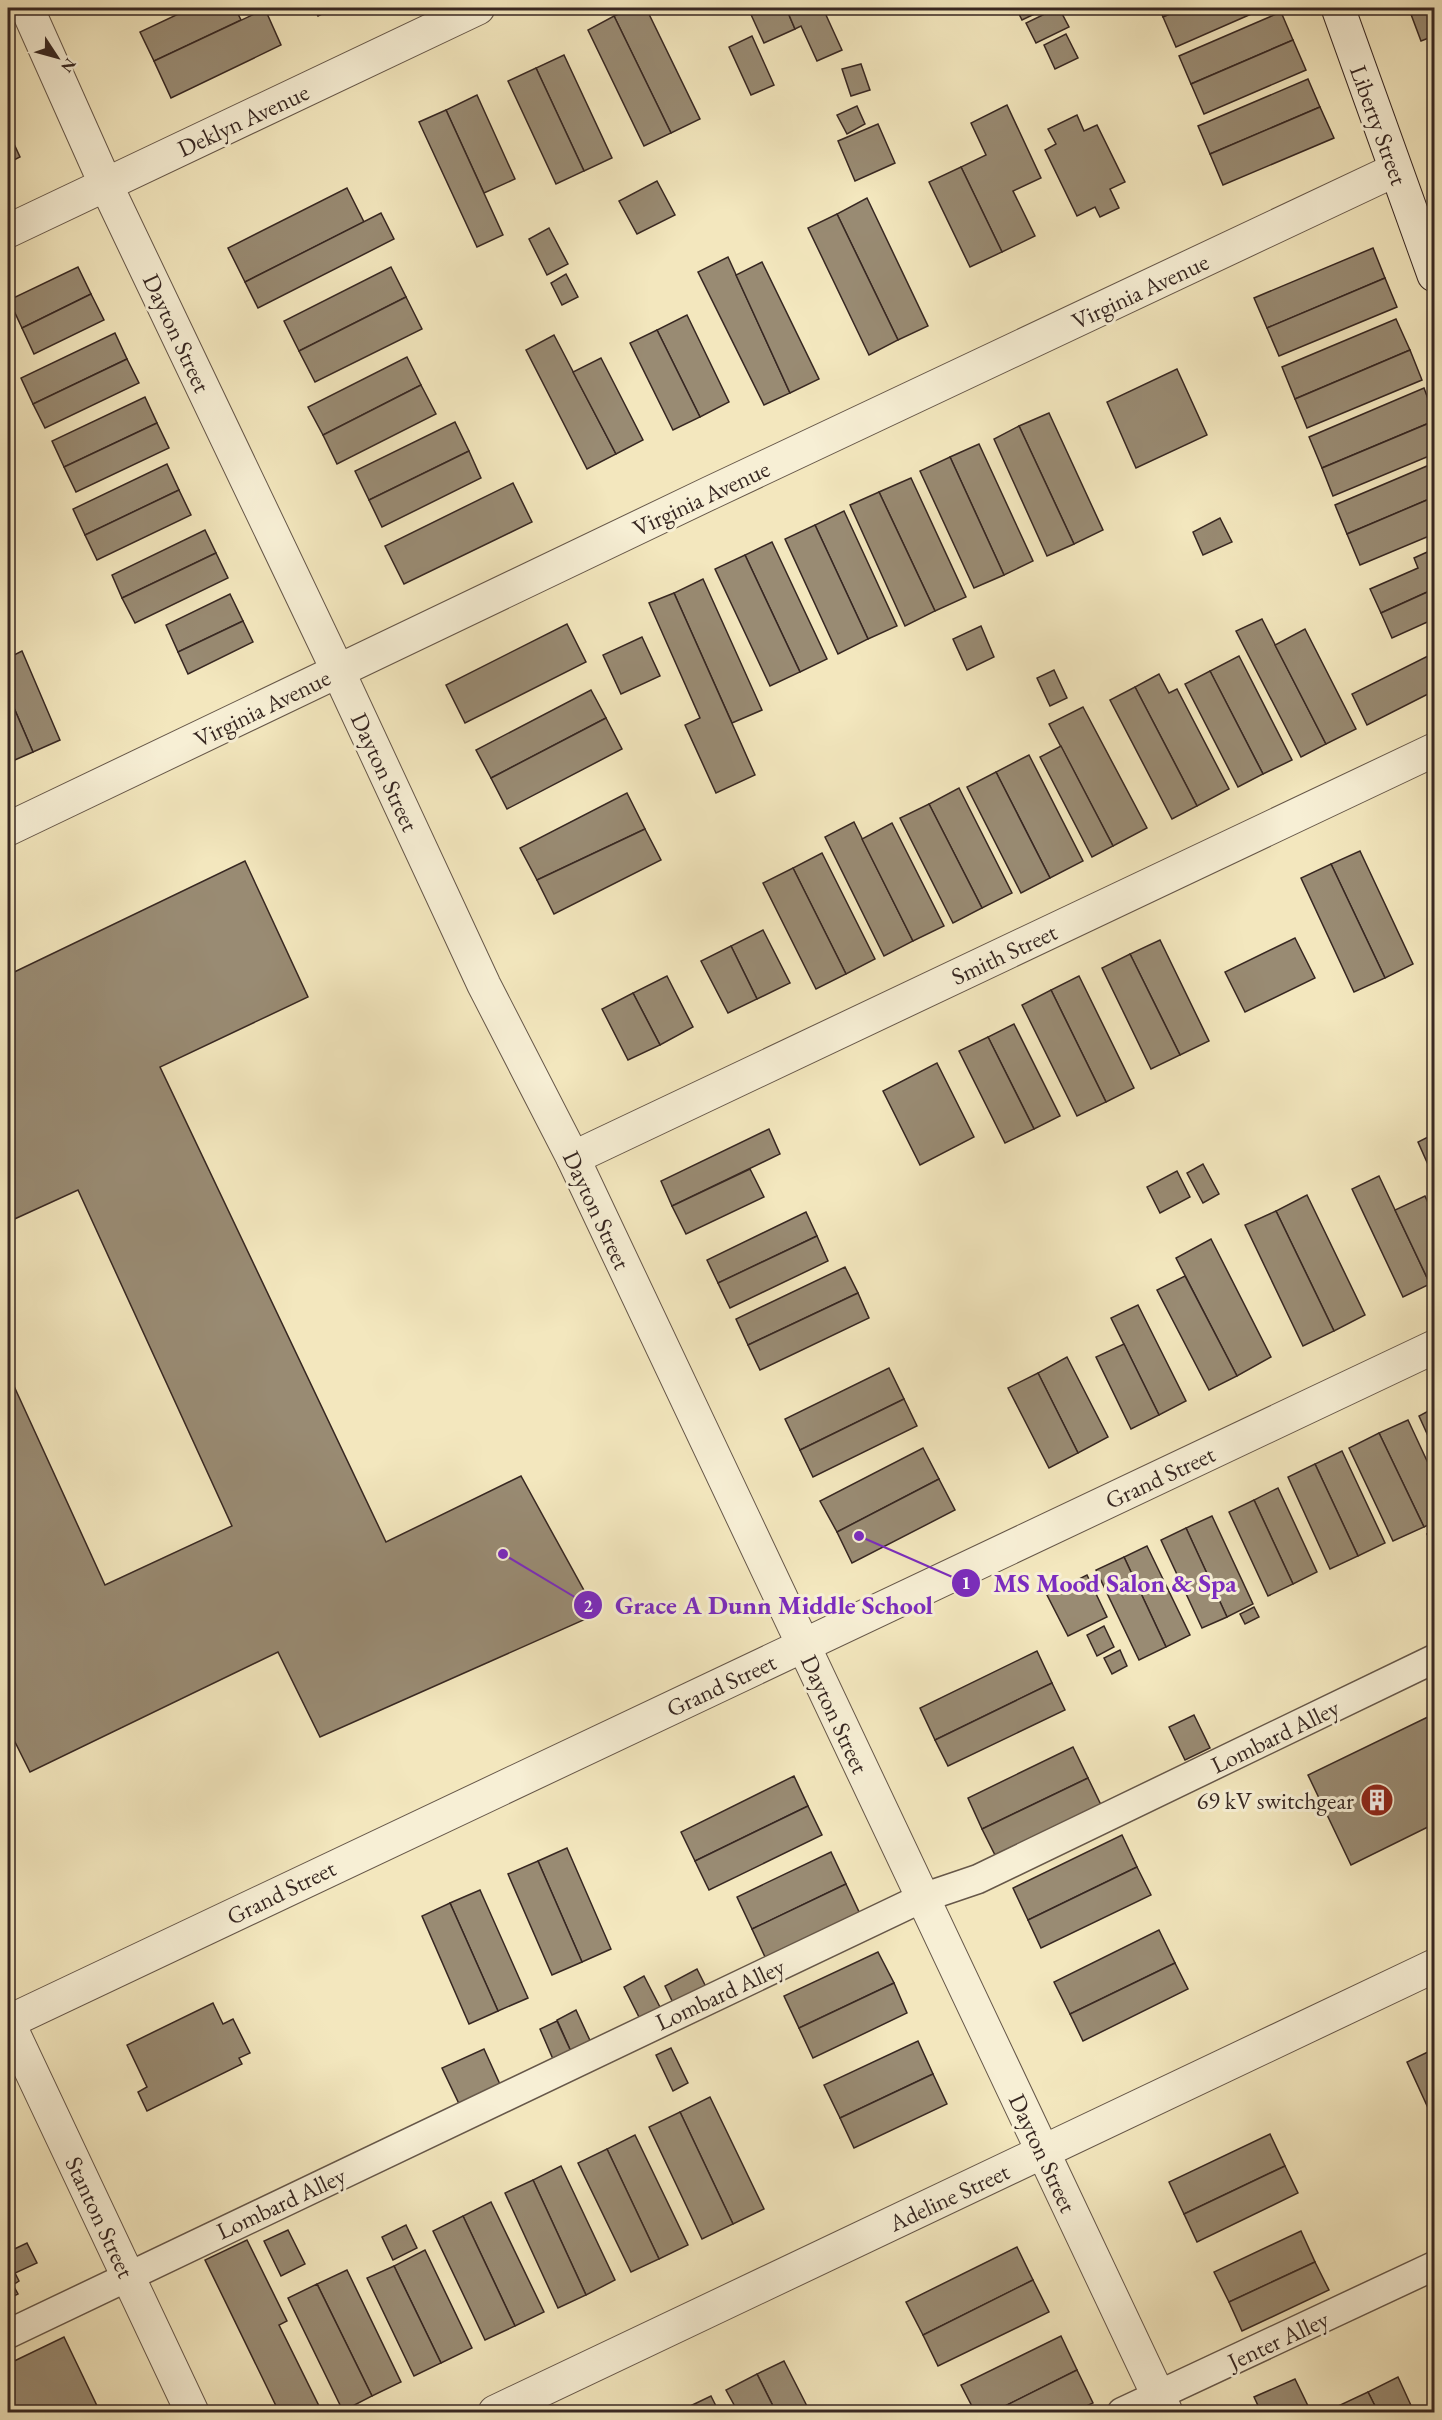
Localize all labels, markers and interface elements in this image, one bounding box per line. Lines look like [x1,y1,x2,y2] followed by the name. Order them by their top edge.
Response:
[27,27,87,87] north arrow
[56,54,81,77] text: N
[1343,61,1415,190] street label: Liberty Street
[172,76,314,164] street label: Deklyn Avenue
[1067,246,1213,336] street label: Virginia Avenue
[136,269,218,398] street label: Dayton Street
[628,453,774,543] street label: Virginia Avenue
[189,662,335,754] street label: Virginia Avenue
[344,708,426,837] street label: Dayton Street
[946,916,1062,992] street label: Smith Street
[556,1146,638,1275] street label: Dayton Street
[1100,1438,1220,1516] street label: Grand Street
[951,1561,1248,1605] callout: MS Mood Salon & Spa
[993,1566,1237,1600] text: MS Mood Salon & Spa
[961,1571,971,1594] text: 1
[573,1583,945,1627] callout: Grace A Dunn Middle School
[615,1588,933,1622] text: Grace A Dunn Middle School
[583,1594,593,1617] text: 2
[661,1646,781,1724] street label: Grand Street
[794,1650,876,1779] street label: Dayton Street
[1206,1691,1345,1780] street label: Lombard Alley
[1359,1782,1395,1818] building icon: 69 kV switchgear
[1197,1785,1354,1816] place label: 69 kV switchgear
[221,1852,341,1932] street label: Grand Street
[650,1950,790,2037] street label: Lombard Alley
[1002,2089,1084,2218] street label: Dayton Street
[58,2151,142,2283] street label: Stanton Street
[883,2155,1015,2239] street label: Adeline Street
[211,2159,351,2246] street label: Lombard Alley
[1221,2303,1334,2378] street label: Jenter Alley

